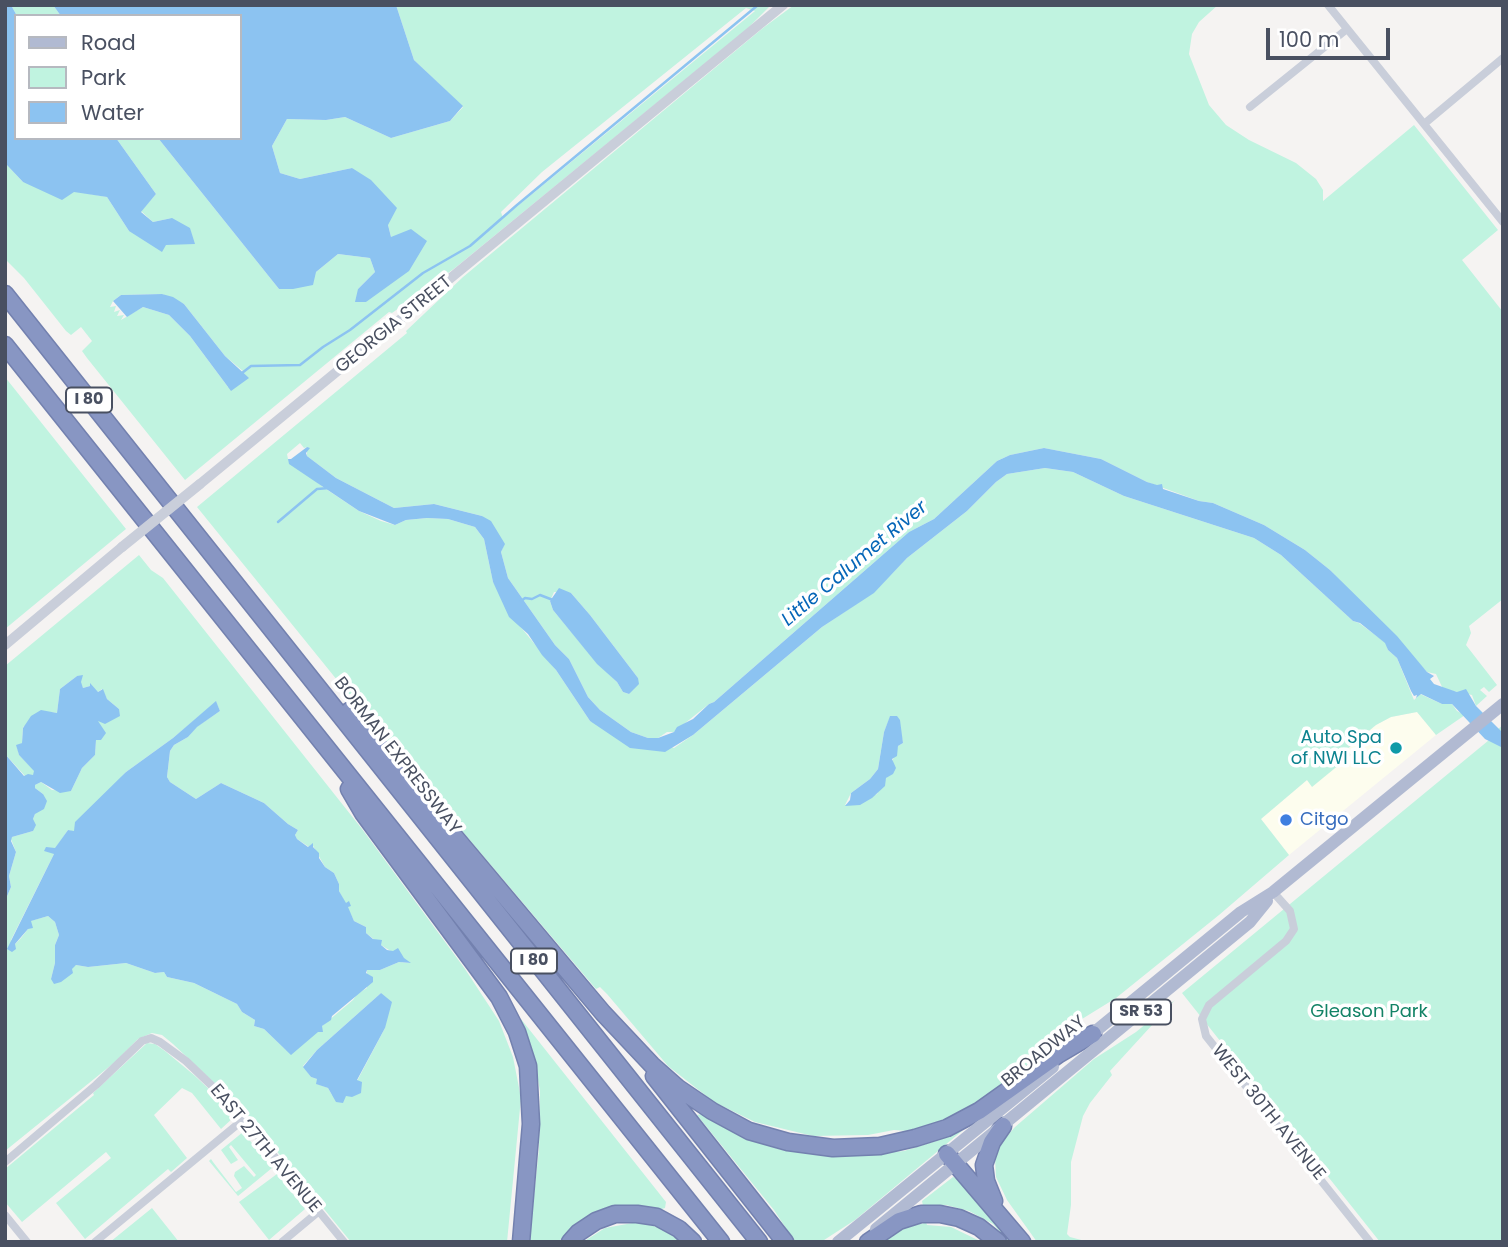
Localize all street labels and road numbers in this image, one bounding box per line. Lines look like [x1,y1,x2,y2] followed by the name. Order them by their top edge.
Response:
[332,272,456,378] street label: GEORGIA STREET
[66,388,112,412] road number: I 80
[329,673,465,839] street label: BORMAN EXPRESSWAY
[511,948,557,973] road number: I 80
[1111,1000,1171,1024] road number: SR 53
[998,1012,1090,1092] street label: BROADWAY
[1207,1041,1329,1185] street label: WEST 30TH AVENUE
[205,1080,325,1218] street label: EAST 27TH AVENUE

